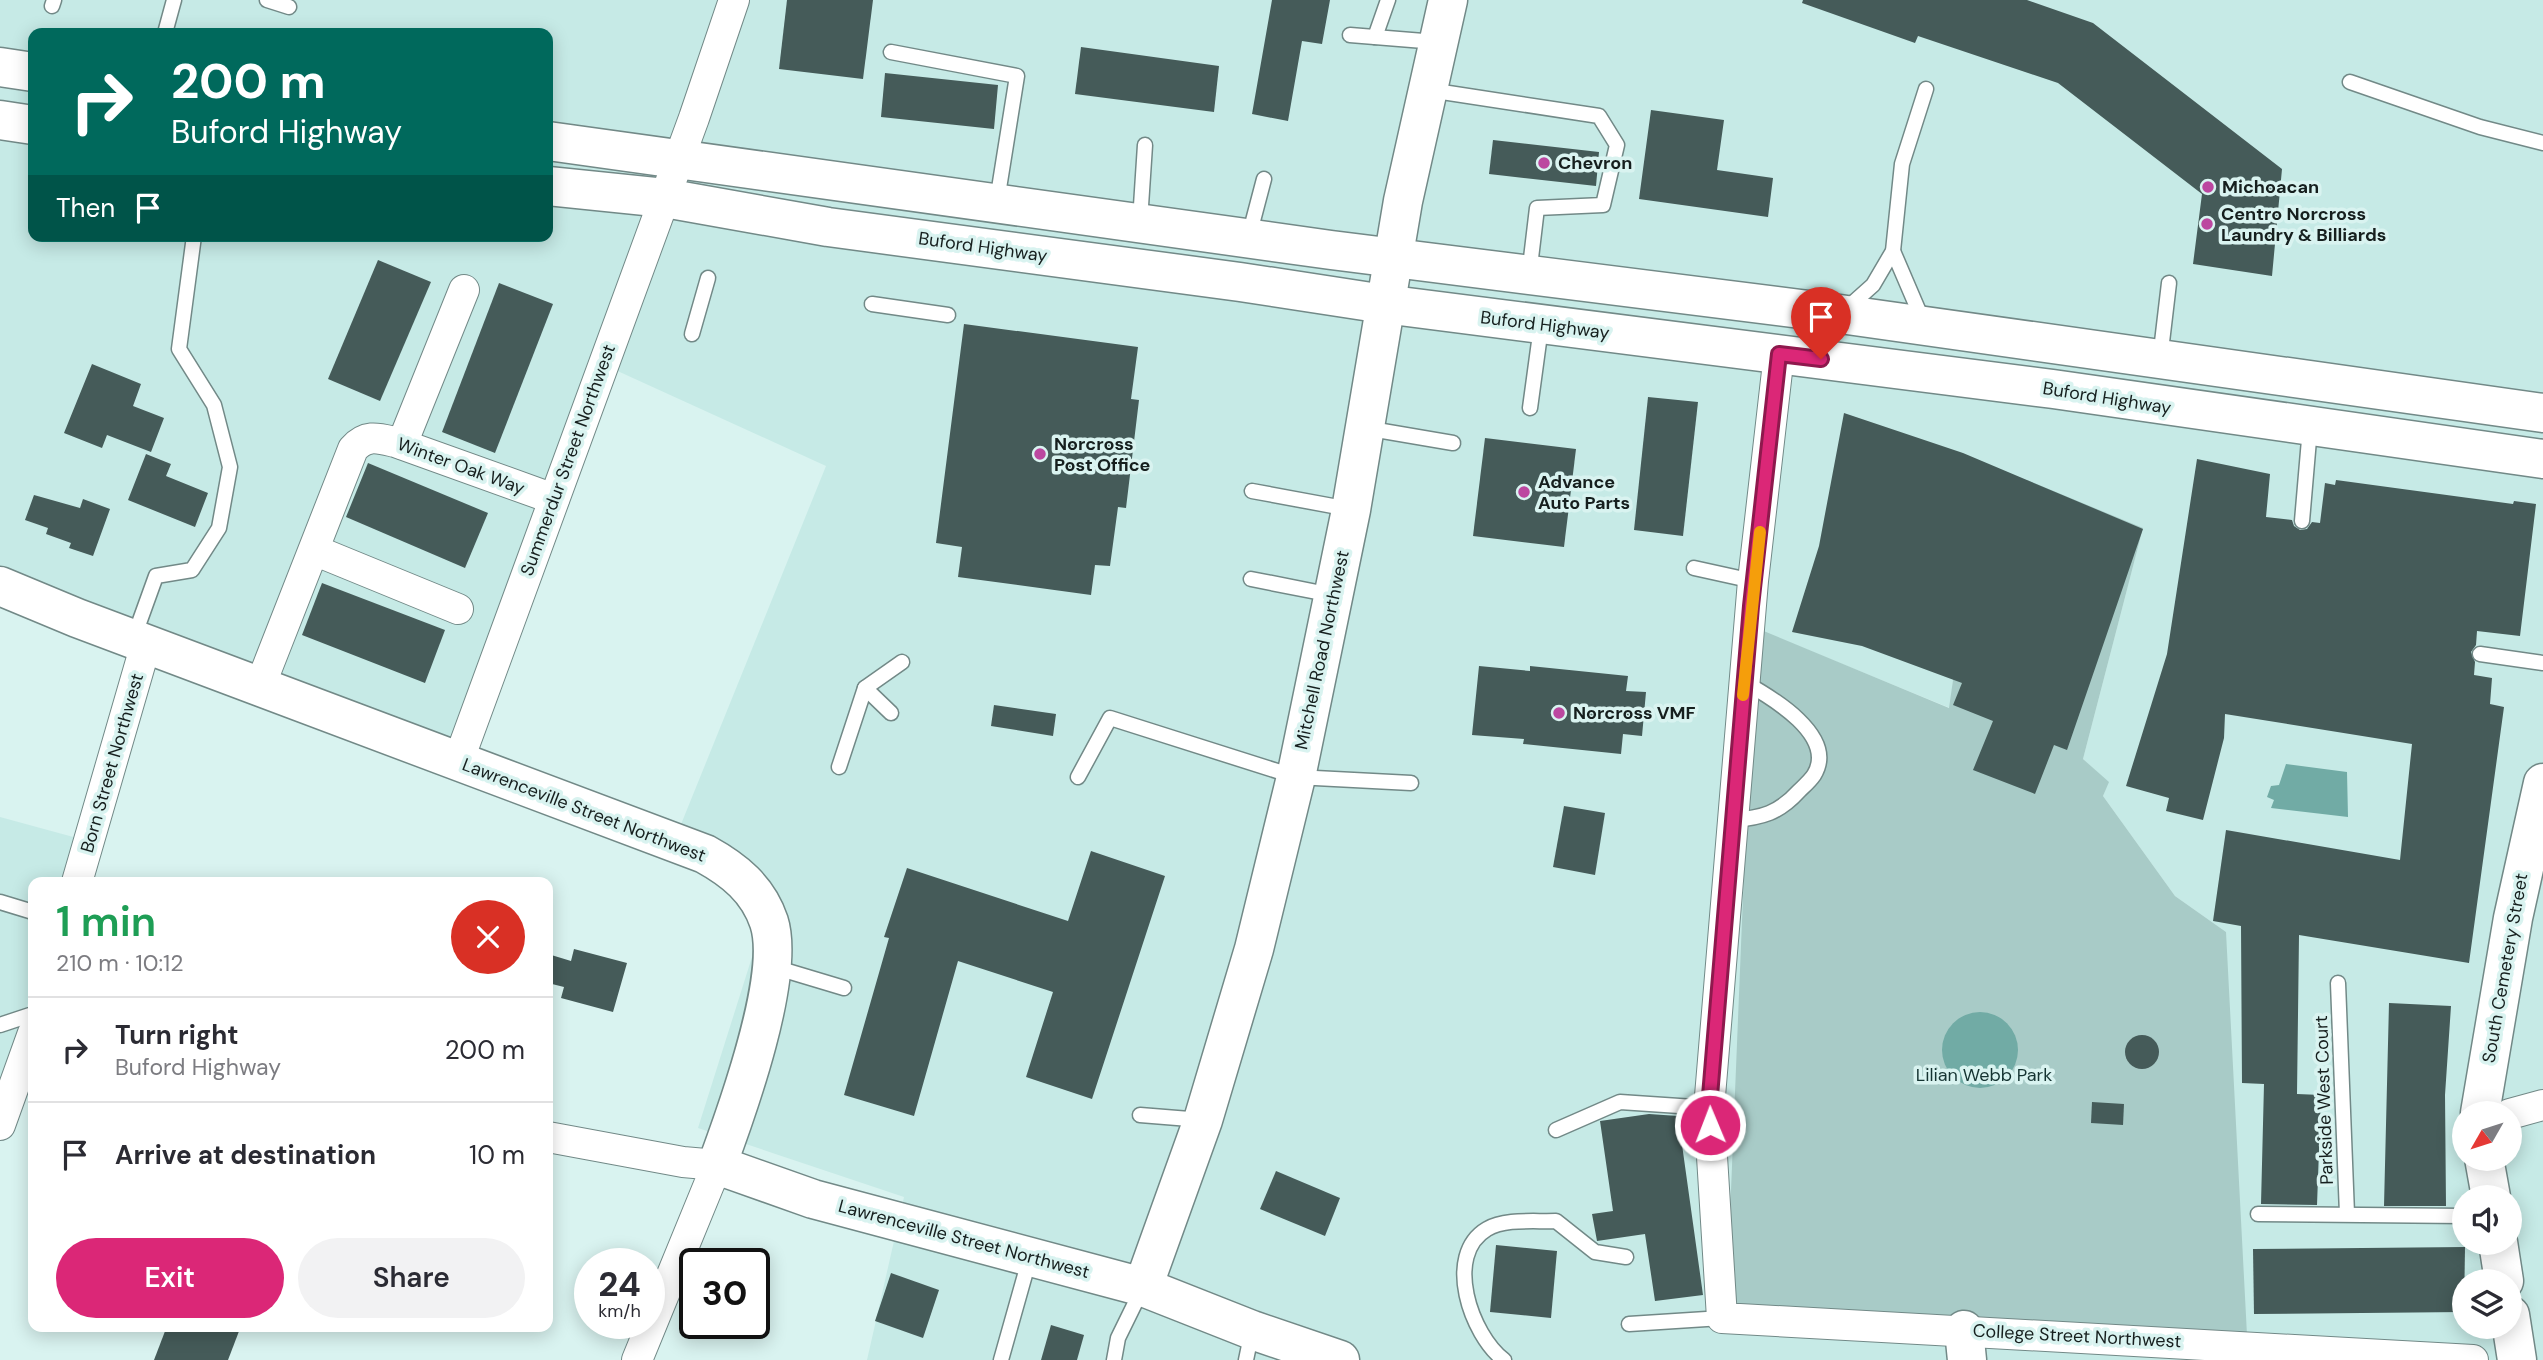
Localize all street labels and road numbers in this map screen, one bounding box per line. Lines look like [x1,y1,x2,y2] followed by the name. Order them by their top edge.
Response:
[917,226,1049,268] street label: Buford Highway
[1479,305,1611,345] street label: Buford Highway
[515,341,621,579] street label: Summerdur Street Northwest
[2041,376,2173,420] street label: Buford Highway
[394,432,528,500] street label: Winter Oak Way
[1289,548,1355,752] street label: Mitchell Road Northwest
[75,670,149,856] street label: Born Street Northwest
[459,752,709,868] street label: Lawrenceville Street Northwest
[2476,871,2534,1065] street label: South Cemetery Street
[2309,1015,2339,1185] street label: Parkside West Court
[836,1194,1092,1284] street label: Lawrenceville Street Northwest
[1972,1319,2182,1353] street label: College Street Northwest

